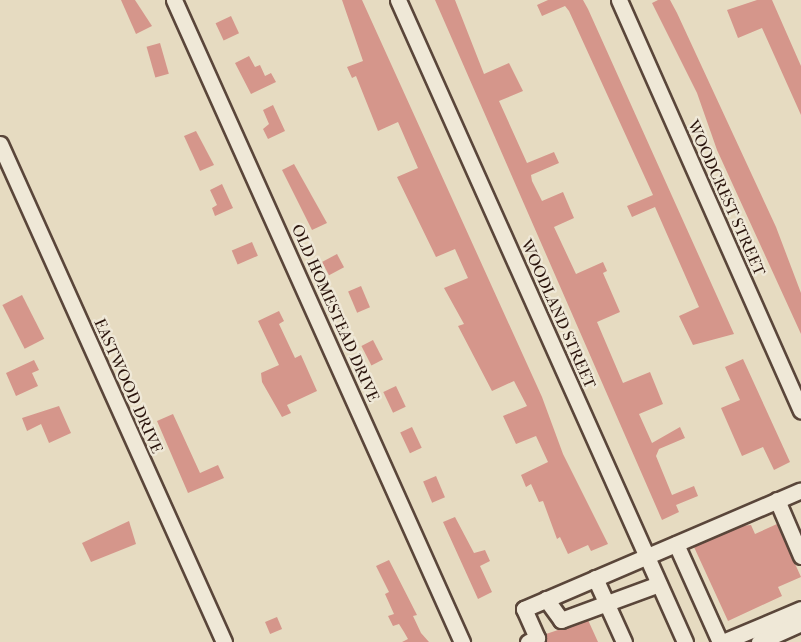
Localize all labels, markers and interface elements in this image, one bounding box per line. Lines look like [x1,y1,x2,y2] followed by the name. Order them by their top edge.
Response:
[683,117,769,279] street label: WOODCREST STREET
[287,221,383,405] street label: OLD HOMESTEAD DRIVE
[516,236,600,392] street label: WOODLAND STREET
[90,316,166,456] street label: EASTWOOD DRIVE

